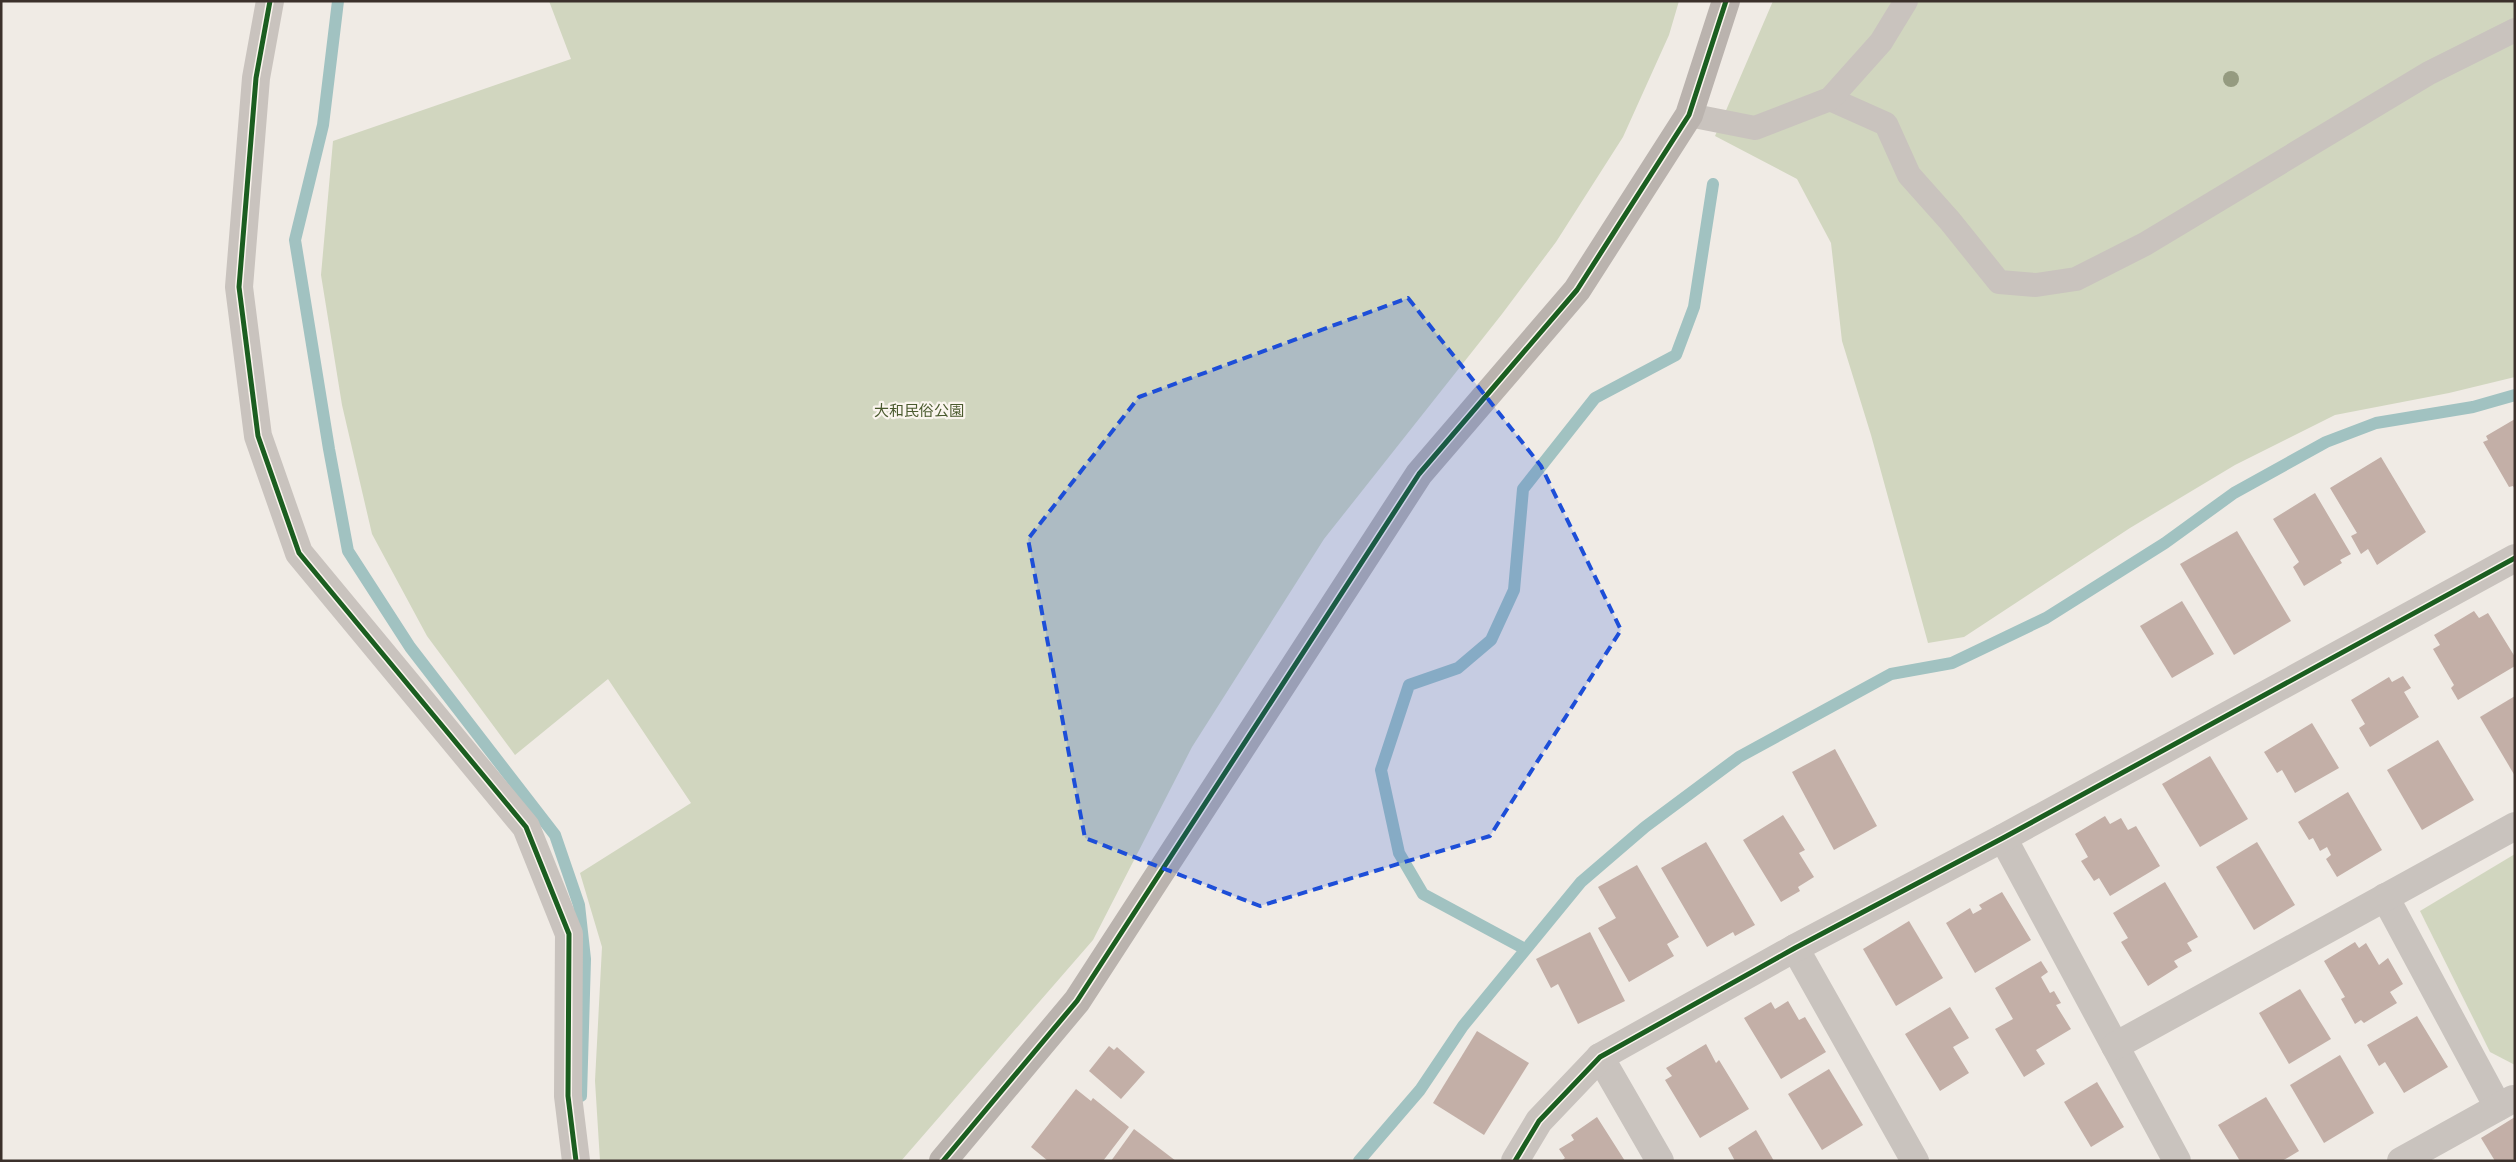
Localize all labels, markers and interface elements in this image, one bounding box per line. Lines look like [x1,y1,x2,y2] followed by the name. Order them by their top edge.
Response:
[874,401,964,421] park label: 大和民俗公園

